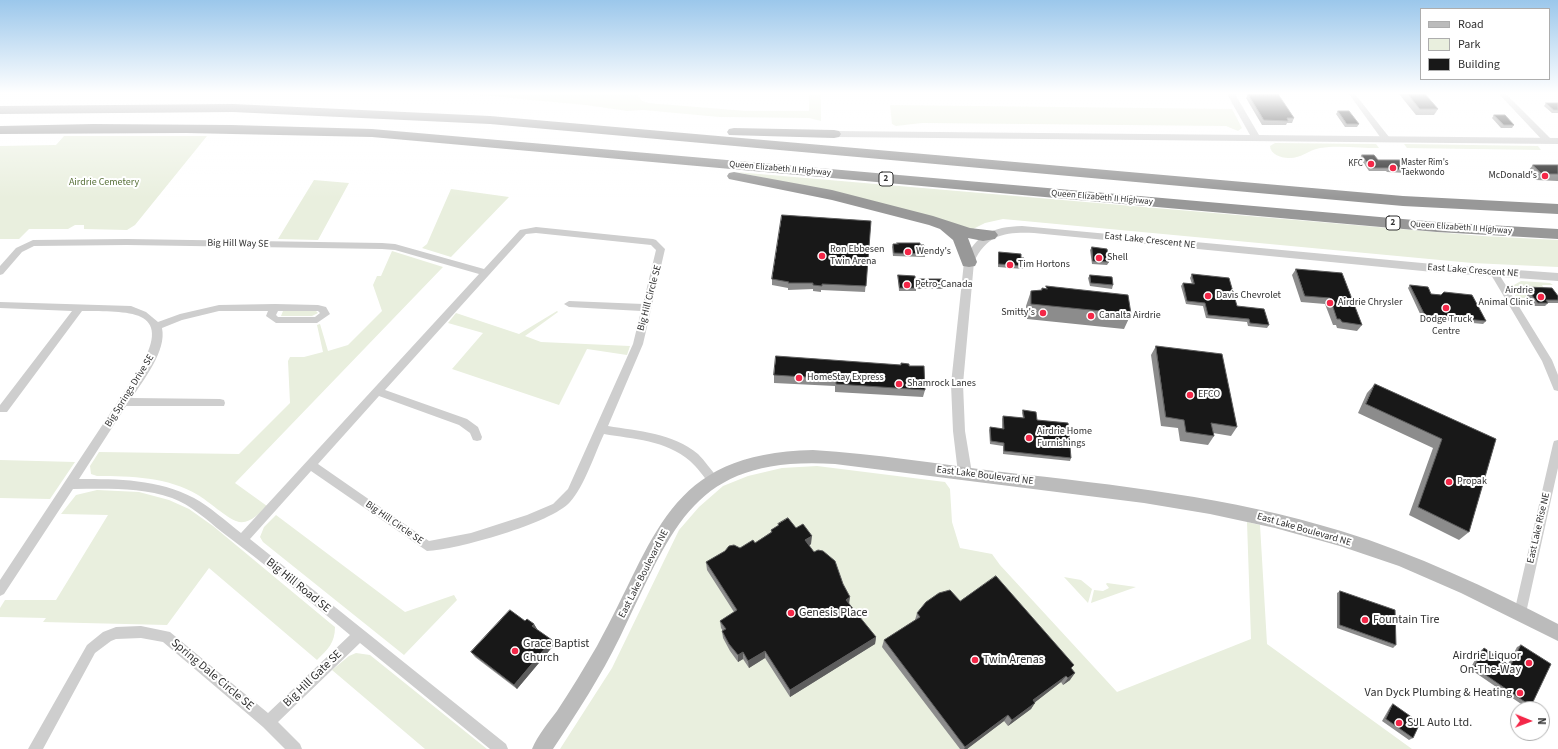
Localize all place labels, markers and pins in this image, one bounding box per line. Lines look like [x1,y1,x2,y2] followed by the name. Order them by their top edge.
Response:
[1401,158,1449,179] place label: Master Rim's Taekwondo
[1348,159,1363,169] place label: KFC
[1366,159,1376,169] marker: KFC
[1388,163,1398,173] marker: Master Rim's Taekwondo
[1489,170,1537,182] place label: McDonald's
[1540,171,1550,181] marker: McDonald's
[830,244,884,268] place label: Ron Ebbesen Twin Arena
[916,246,951,258] place label: Wendy's
[903,247,913,257] marker: Wendy's
[817,251,827,261] marker: Ron Ebbesen Twin Arena
[1107,252,1128,264] place label: Shell
[1094,253,1104,263] marker: Shell
[1018,259,1070,271] place label: Tim Hortons
[1005,260,1015,270] marker: Tim Hortons
[915,279,972,291] place label: Petro-Canada
[902,280,912,290] marker: Petro-Canada
[1479,285,1533,308] place label: Airdrie Animal Clinic
[1216,290,1281,302] place label: Davis Chevrolet
[1203,291,1213,301] marker: Davis Chevrolet
[1536,292,1546,302] marker: Airdrie Animal Clinic
[1338,297,1402,309] place label: Airdrie Chrysler
[1325,298,1335,308] marker: Airdrie Chrysler
[1441,303,1451,313] marker: Dodge Truck Centre
[1001,307,1035,319] place label: Smitty's
[1038,308,1048,318] marker: Smitty's
[1099,310,1161,322] place label: Canalta Airdrie
[1086,311,1096,321] marker: Canalta Airdrie
[1420,314,1472,338] place label: Dodge Truck Centre
[807,372,884,384] place label: HomeStay Express
[794,373,804,383] marker: HomeStay Express
[907,378,976,390] place label: Shamrock Lanes
[894,379,904,389] marker: Shamrock Lanes
[1198,389,1220,401] place label: EFCO
[1185,390,1195,400] marker: EFCO
[1037,426,1092,450] place label: Airdrie Home Furnishings
[1024,433,1034,443] marker: Airdrie Home Furnishings
[1457,476,1487,488] place label: Propak
[1444,477,1454,487] marker: Propak
[799,606,867,620] place label: Genesis Place
[786,608,796,618] marker: Genesis Place
[1373,613,1440,627] place label: Fountain Tire
[1360,615,1370,625] marker: Fountain Tire
[523,637,589,665] place label: Grace Baptist Church
[510,646,520,656] marker: Grace Baptist Church
[1453,649,1521,677] place label: Airdrie Liquor On-The-Way
[983,653,1044,667] place label: Twin Arenas
[970,655,980,665] marker: Twin Arenas
[1524,658,1534,668] marker: Airdrie Liquor On-The-Way
[1365,686,1512,700] place label: Van Dyck Plumbing & Heating
[1515,688,1525,698] marker: Van Dyck Plumbing & Heating
[1407,716,1472,730] place label: SJL Auto Ltd.
[1394,718,1404,728] marker: SJL Auto Ltd.

